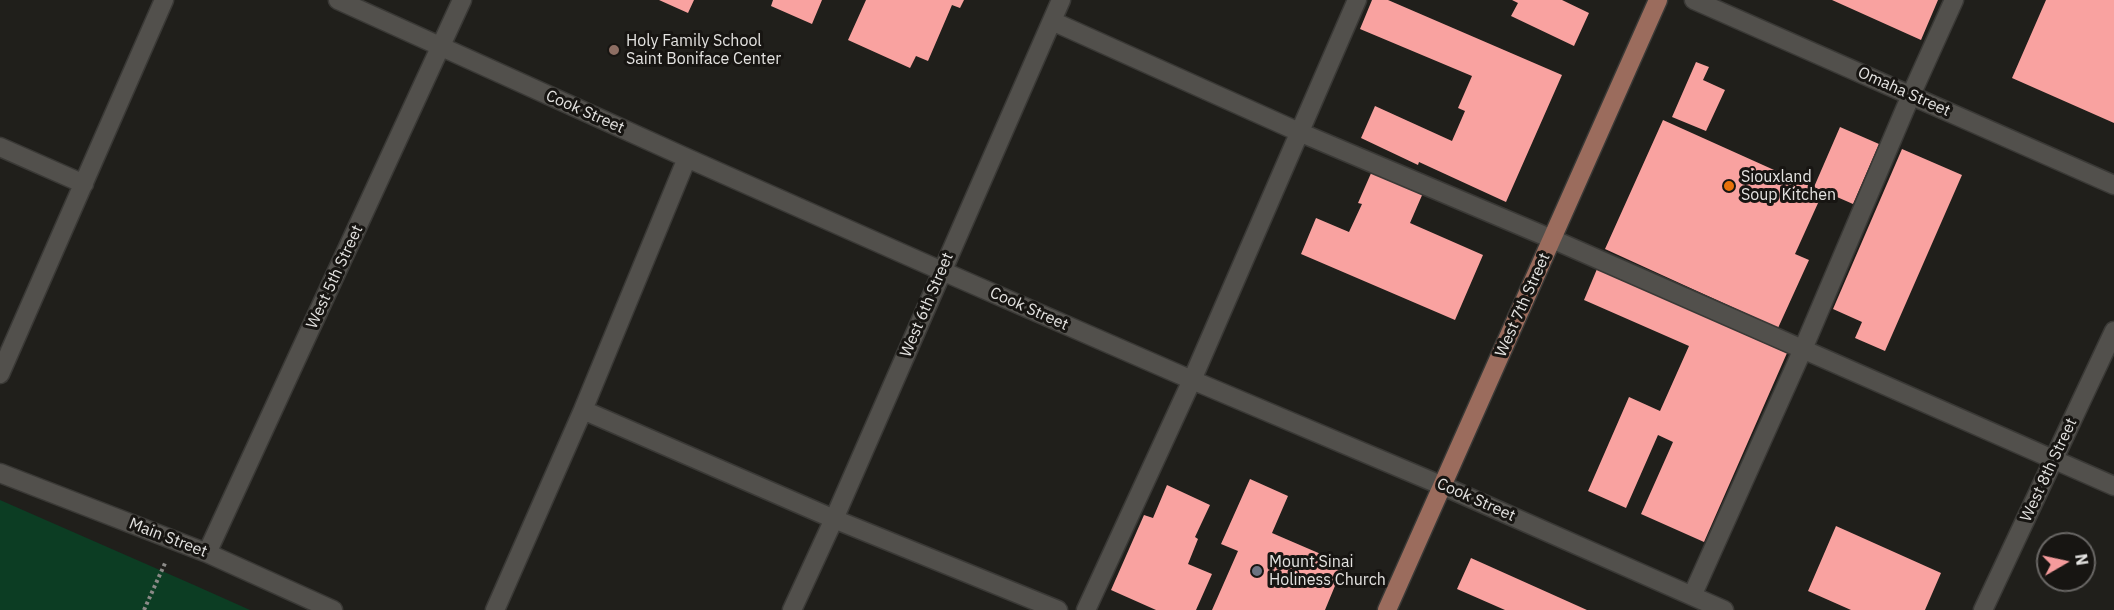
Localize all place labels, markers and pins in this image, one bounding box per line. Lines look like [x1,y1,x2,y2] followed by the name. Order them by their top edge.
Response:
[626,31,781,69] place label: Holy Family School Saint Boniface Center
[607,43,621,57] marker: Holy Family School Saint Boniface Center
[1741,167,1836,205] place label: Siouxland Soup Kitchen
[1722,179,1736,193] marker: Siouxland Soup Kitchen
[1269,552,1386,590] place label: Mount Sinai Holiness Church
[1250,564,1264,578] marker: Mount Sinai Holiness Church

